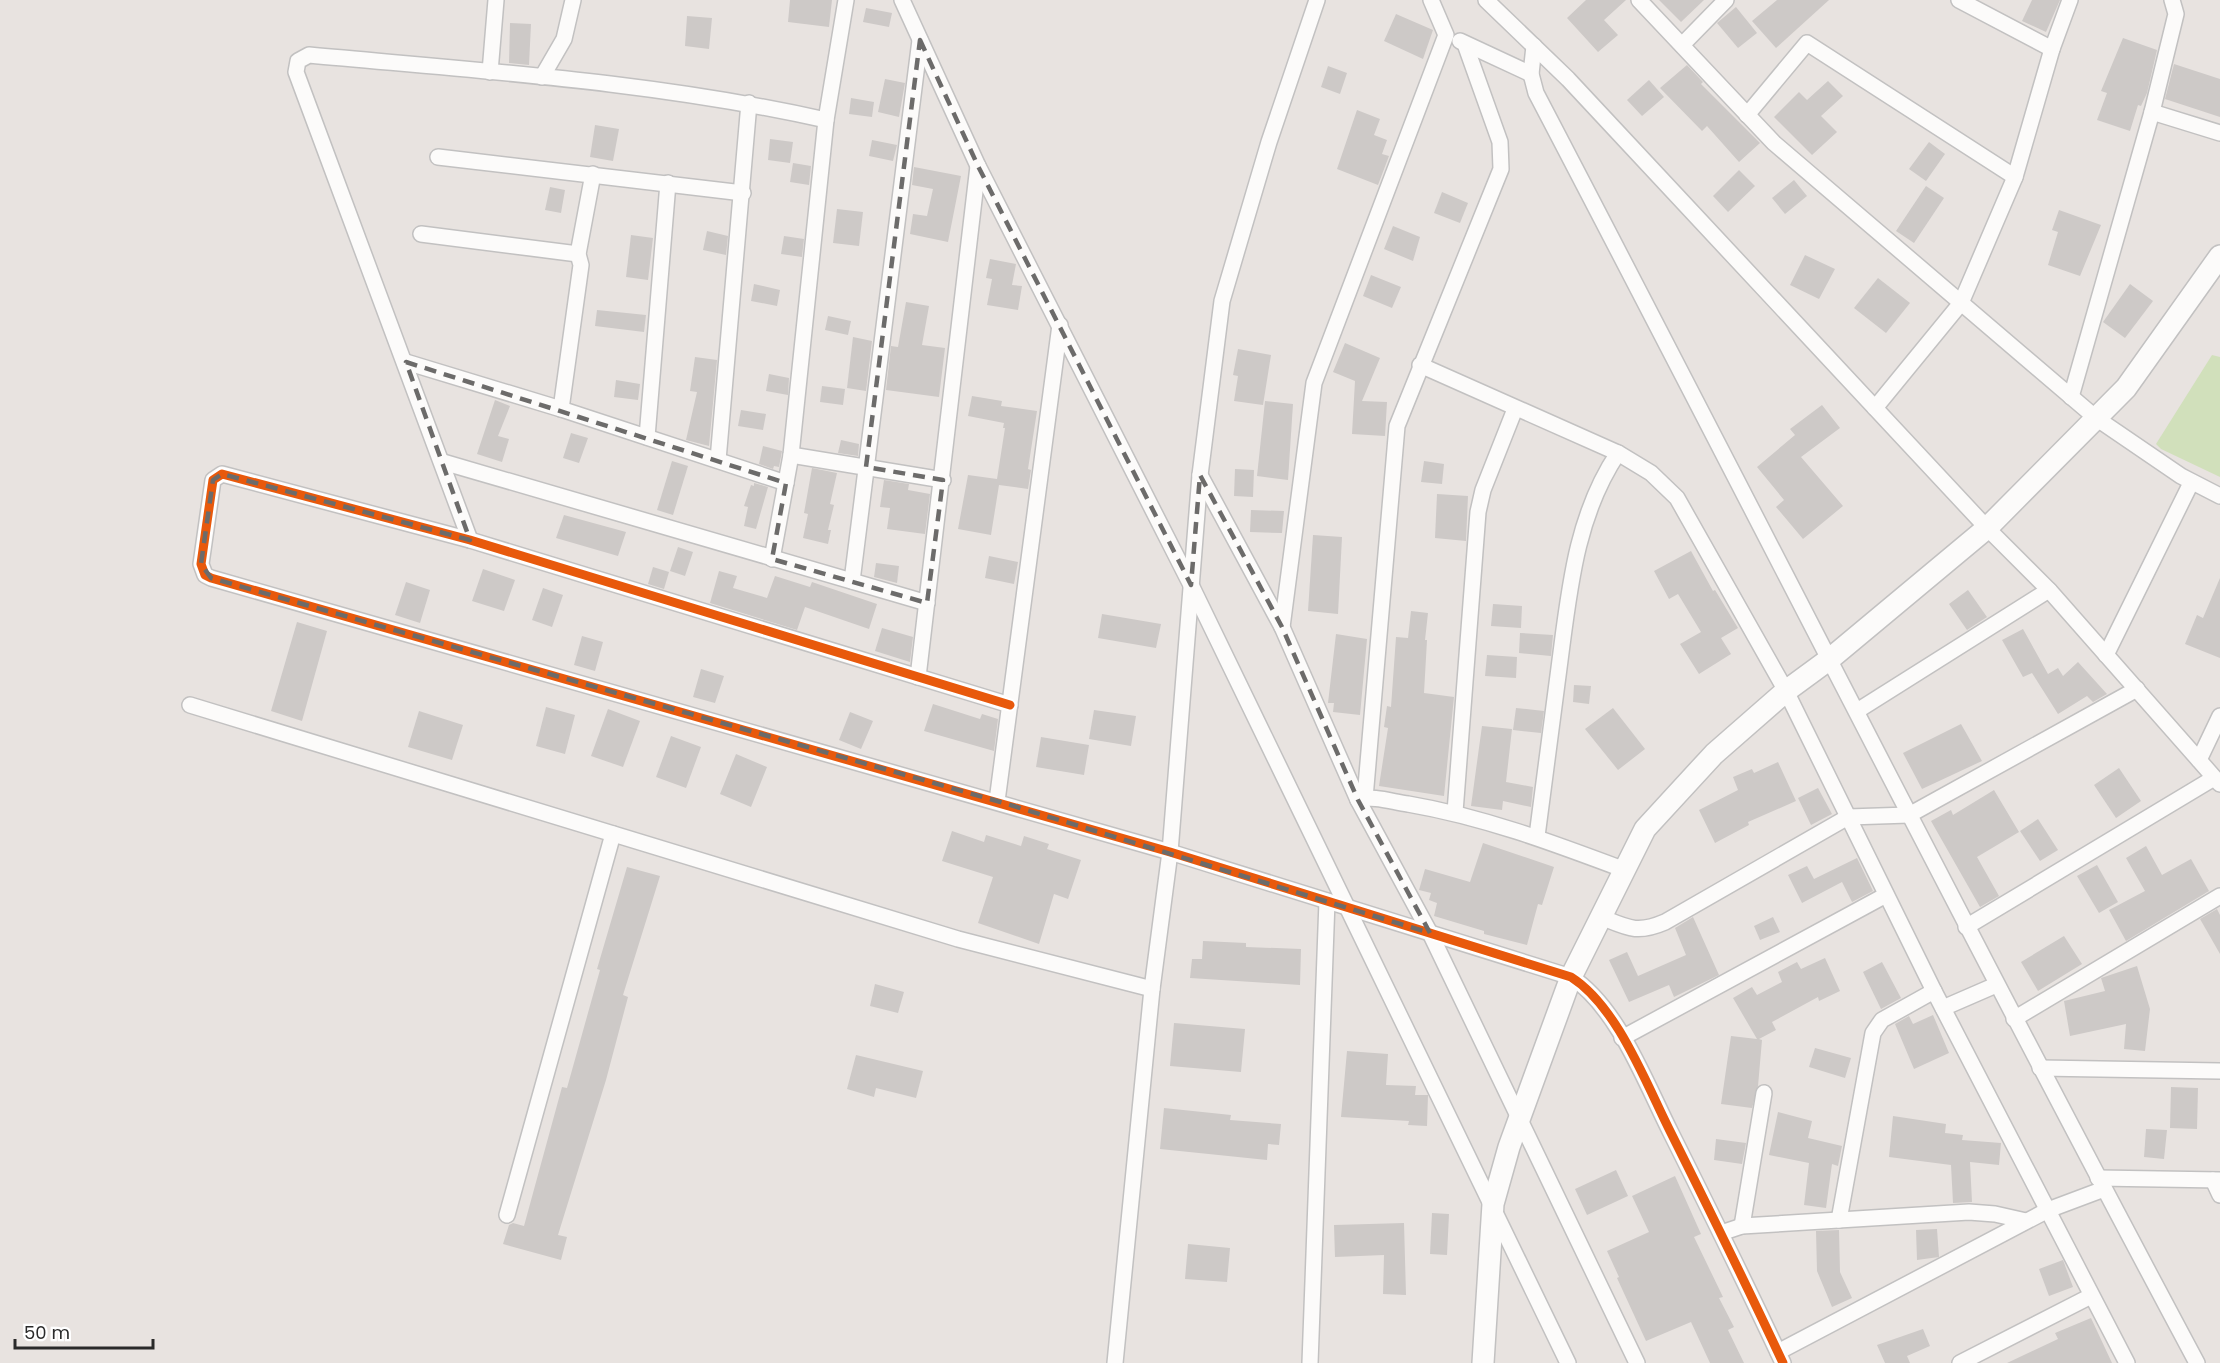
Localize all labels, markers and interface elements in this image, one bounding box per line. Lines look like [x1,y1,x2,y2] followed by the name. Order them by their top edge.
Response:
[15,1312,153,1350] scale bar
[24,1320,70,1345] text: 50 m

